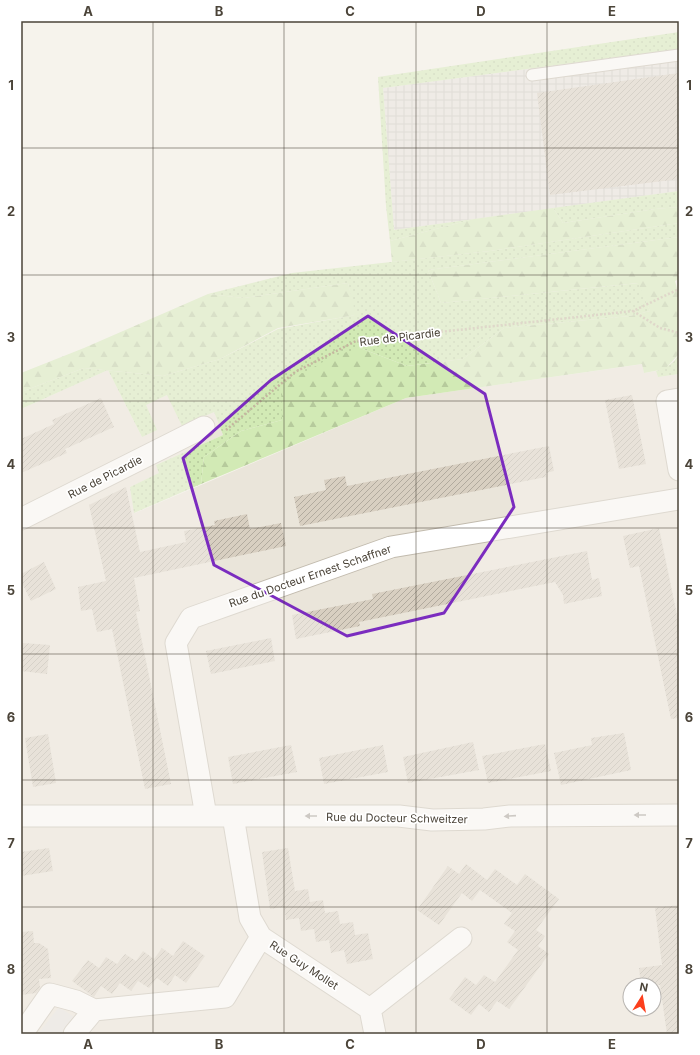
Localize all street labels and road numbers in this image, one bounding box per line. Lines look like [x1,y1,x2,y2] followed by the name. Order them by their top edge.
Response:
[359,325,441,349] street label: Rue de Picardie
[66,452,144,502] street label: Rue de Picardie
[227,542,393,610] street label: Rue du Docteur Ernest Schaffner
[326,810,468,826] street label: Rue du Docteur Schweitzer
[267,938,341,993] street label: Rue Guy Mollet

